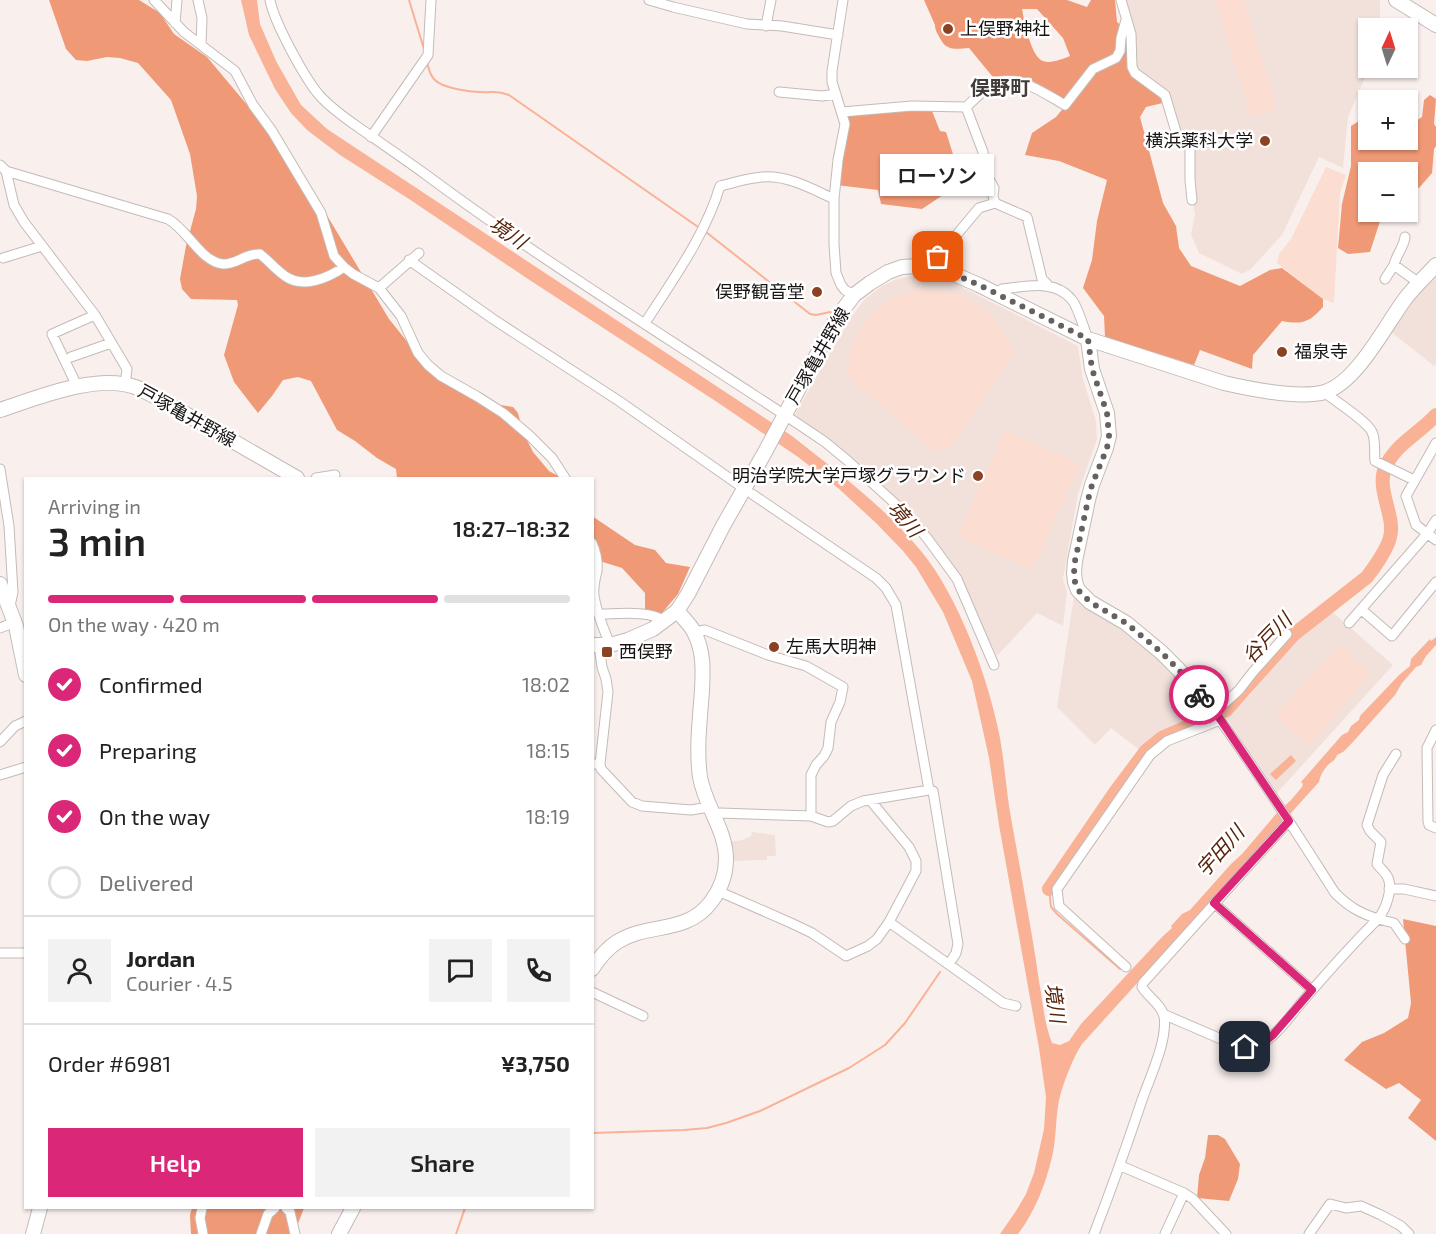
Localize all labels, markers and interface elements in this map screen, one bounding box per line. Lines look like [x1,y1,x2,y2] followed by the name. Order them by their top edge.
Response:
[960,17,1050,39] place label: 上俣野神社
[1358,18,1418,78] north arrow
[1358,18,1418,222] map controls
[941,22,955,36] marker: 上俣野神社
[970,75,1030,99] district label: 俣野町
[1358,90,1418,150] button: +
[1145,129,1253,151] place label: 横浜薬科大学
[1258,134,1272,148] marker: 横浜薬科大学
[881,155,995,197] callout: ローソン
[1358,162,1418,222] button: −
[897,163,977,187] text: ローソン
[485,211,534,254] water label: 境川
[912,231,963,282] pin
[921,240,954,273] icon: bag
[715,280,805,302] place label: 俣野観音堂
[810,285,824,299] marker: 俣野観音堂
[781,303,854,408] street label: 戸塚亀井野線
[1294,340,1348,362] place label: 福泉寺
[1275,345,1289,359] marker: 福泉寺
[135,379,240,451] street label: 戸塚亀井野線
[732,464,966,486] place label: 明治学院大学戸塚グラウンド
[971,469,985,483] marker: 明治学院大学戸塚グラウンド
[48,494,141,518] text: Arriving in
[884,495,929,543] water label: 境川
[453,515,570,541] text: 18:27–18:32
[48,517,146,564] text: 3 min
[1237,606,1297,667] water label: 谷戸川
[48,612,220,636] text: On the way · 420 m
[786,635,876,657] place label: 左馬大明神
[619,640,673,662] place label: 西俣野
[767,640,781,654] marker: 左馬大明神
[600,645,614,659] marker: 西俣野
[1169,665,1229,725] courier
[48,668,81,701] icon: check
[99,671,203,697] text: Confirmed
[522,672,570,696] text: 18:02
[1183,679,1216,712] icon: bike
[48,734,81,767] icon: check
[99,737,197,763] text: Preparing
[527,738,570,762] text: 18:15
[48,800,81,833] icon: check
[99,803,210,829] text: On the way
[526,804,570,828] text: 18:19
[1190,819,1250,881] water label: 宇田川
[99,869,194,895] text: Delivered
[48,939,111,1002] button: person
[429,939,492,1002] button: chat
[507,939,570,1002] button: phone
[126,945,195,971] text: Jordan
[126,971,233,995] text: Courier · 4.5
[1041,981,1071,1026] water label: 境川
[1219,1021,1270,1072] pin
[1228,1030,1261,1063] icon: home
[48,1050,171,1076] text: Order #6981
[501,1050,570,1076] text: ¥3,750
[48,1128,303,1197] button: Help
[315,1128,570,1197] button: Share

